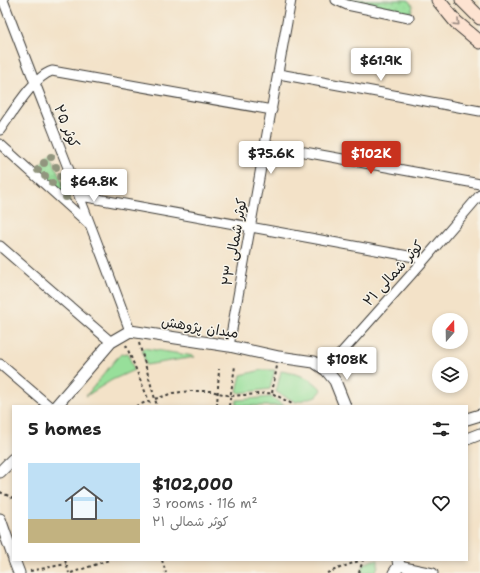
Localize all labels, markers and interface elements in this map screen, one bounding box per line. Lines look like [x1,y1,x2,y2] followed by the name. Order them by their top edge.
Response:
[452,18,460,26] one-way arrow
[348,48,414,82] pin: $61.9K
[360,52,402,69] text: $61.9K
[50,102,84,150] street label: کوثر ۲۵
[238,141,304,175] pin: $75.6K
[343,141,399,175] pin: $102K
[248,145,294,162] text: $75.6K
[351,145,391,162] text: $102K
[61,169,127,203] pin: $64.8K
[70,173,118,190] text: $64.8K
[217,197,251,287] street label: کوثر شمالی ۲۳
[359,236,427,310] street label: کوثر شمالی ۲۱
[160,312,240,343] street label: میدان پژوهش
[432,313,468,349] north arrow
[432,313,468,393] map controls
[319,347,375,381] pin: $108K
[326,351,368,368] text: $108K
[432,357,468,393] button: layers
[28,418,101,440] text: 5 homes
[430,418,452,440] icon: filters
[152,473,233,495] text: $102,000
[60,479,108,527] icon: home
[430,492,452,514] icon: heart
[152,495,258,512] text: 3 rooms · 116 m²
[152,513,229,530] text: کوثر شمالی ۲۱

